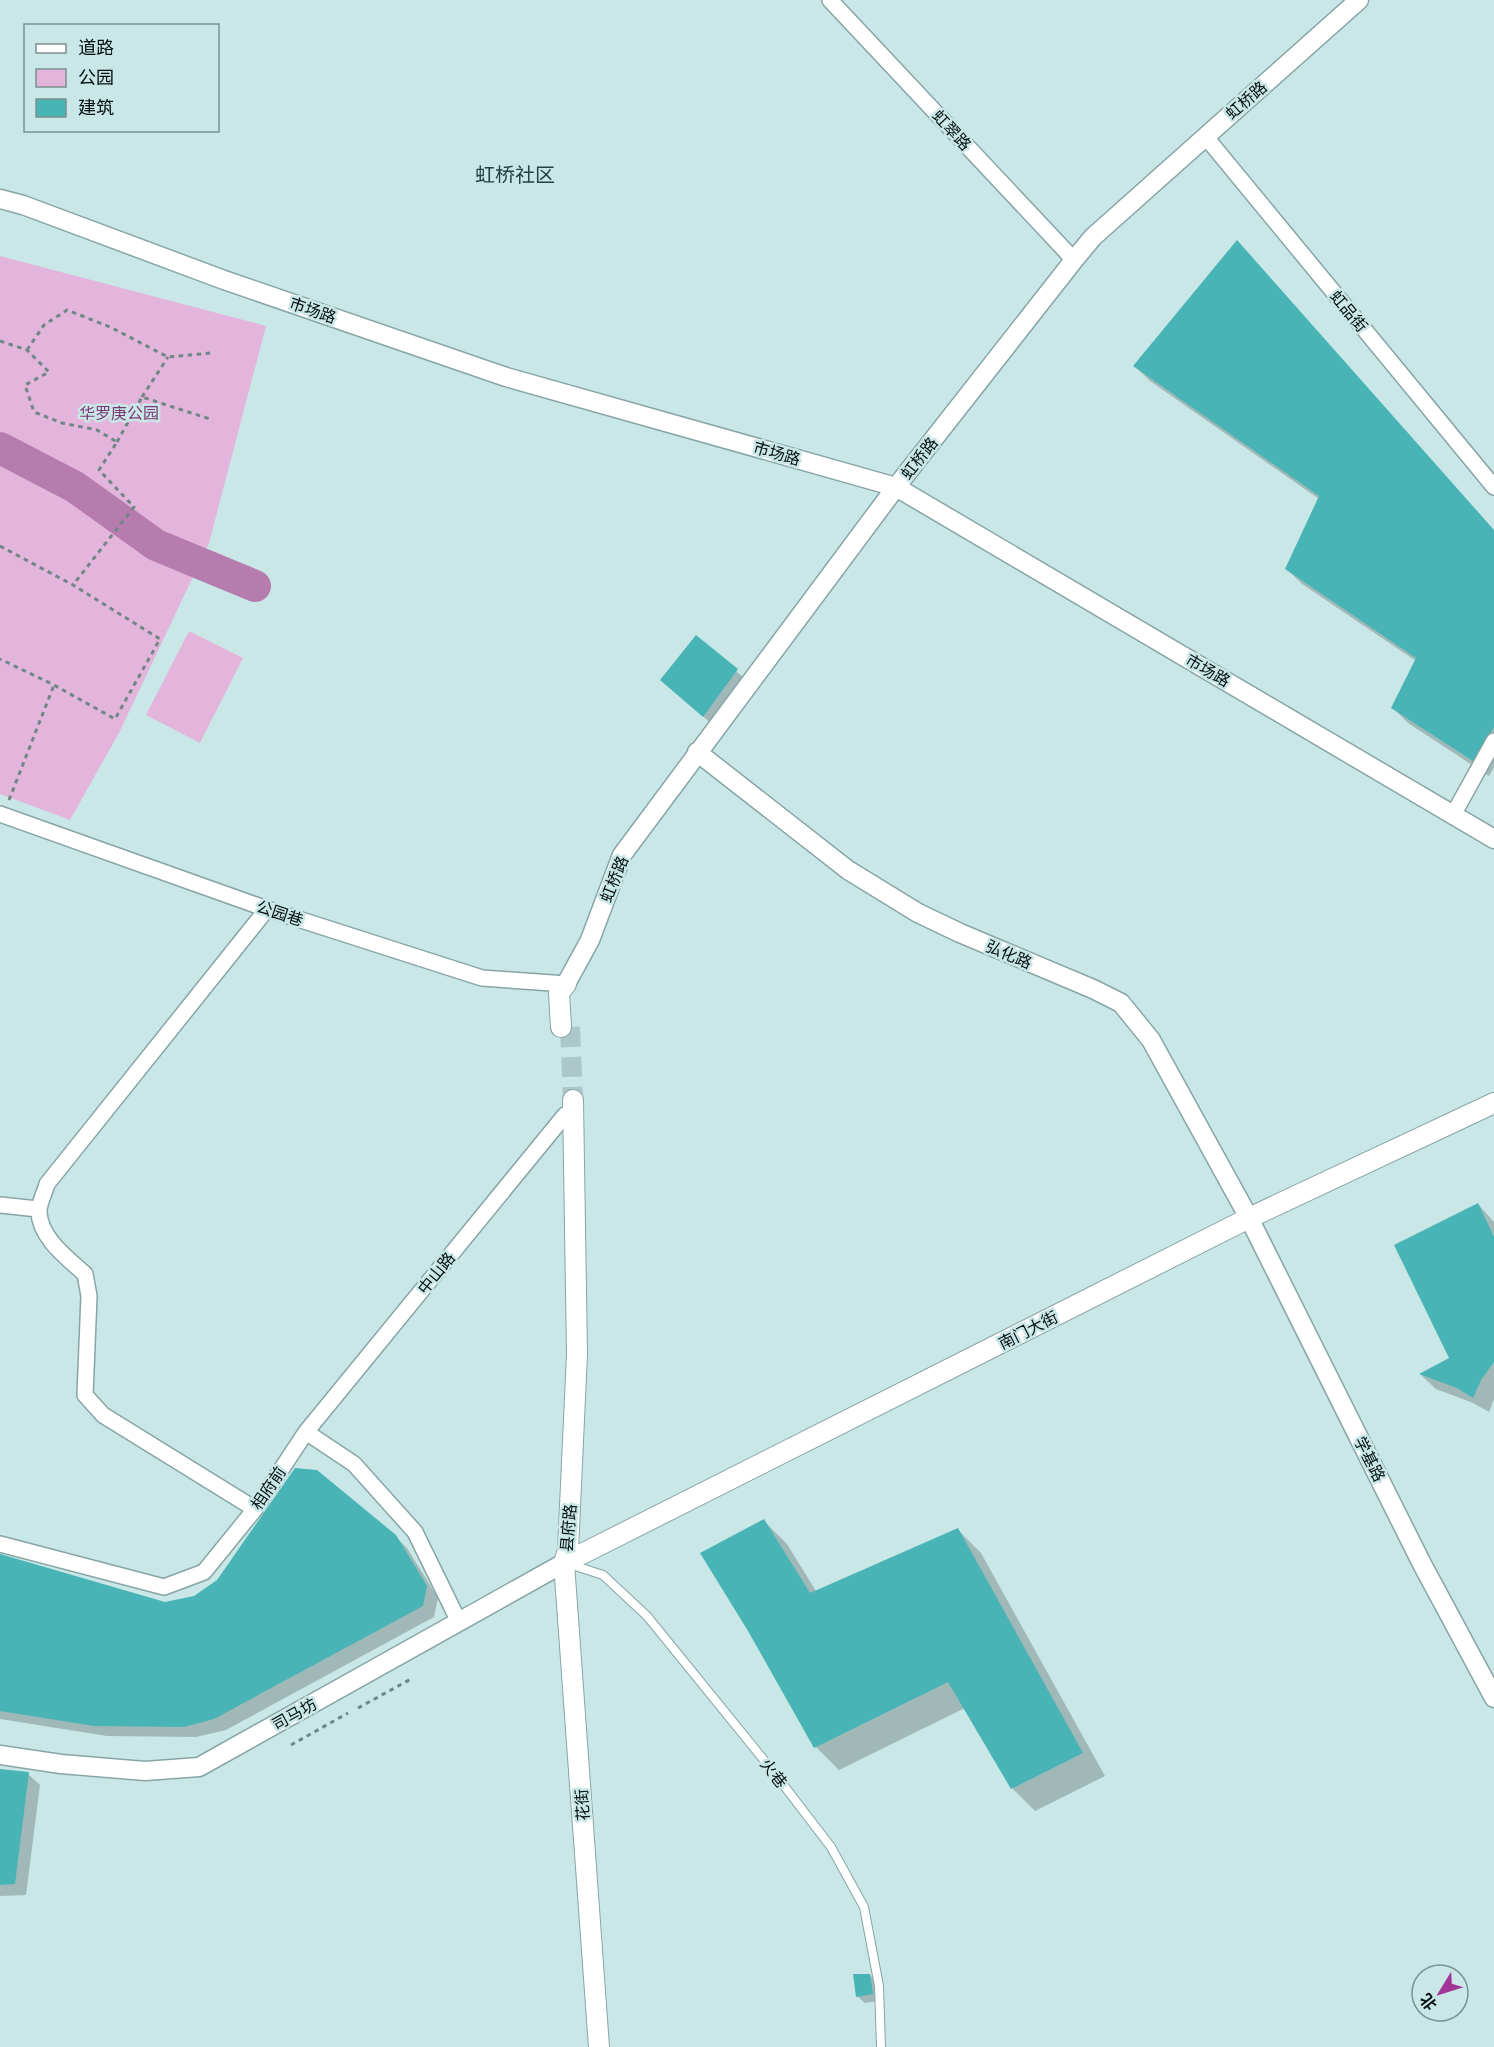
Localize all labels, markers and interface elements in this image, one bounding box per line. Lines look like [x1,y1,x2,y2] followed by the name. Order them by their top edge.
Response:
[24,24,219,132] legend
[78,36,114,59] text: 道路
[78,66,114,89] text: 公园
[1221,77,1271,123] street label: 虹桥路
[78,96,114,119] text: 建筑
[928,106,976,154] street label: 虹翠路
[475,161,555,188] district label: 虹桥社区
[1326,286,1372,336] street label: 虹品街
[287,293,339,327] street label: 市场路
[79,403,159,423] park label: 华罗庚公园
[896,433,942,483] street label: 虹桥路
[751,437,803,469] street label: 市场路
[1182,649,1234,691] street label: 市场路
[596,853,632,905] street label: 虹桥路
[254,896,306,930] street label: 公园巷
[983,935,1035,973] street label: 弘化路
[413,1248,459,1298] street label: 中山路
[995,1307,1061,1353] street label: 南门大街
[1350,1433,1390,1485] street label: 学基路
[246,1463,290,1513] street label: 相府前
[556,1503,580,1553] street label: 县府路
[268,1694,320,1734] street label: 司马坊
[756,1754,792,1792] street label: 火巷
[571,1788,593,1822] street label: 花街
[1410,1963,1470,2023] north arrow
[1415,1990,1441,2015] text: 北

